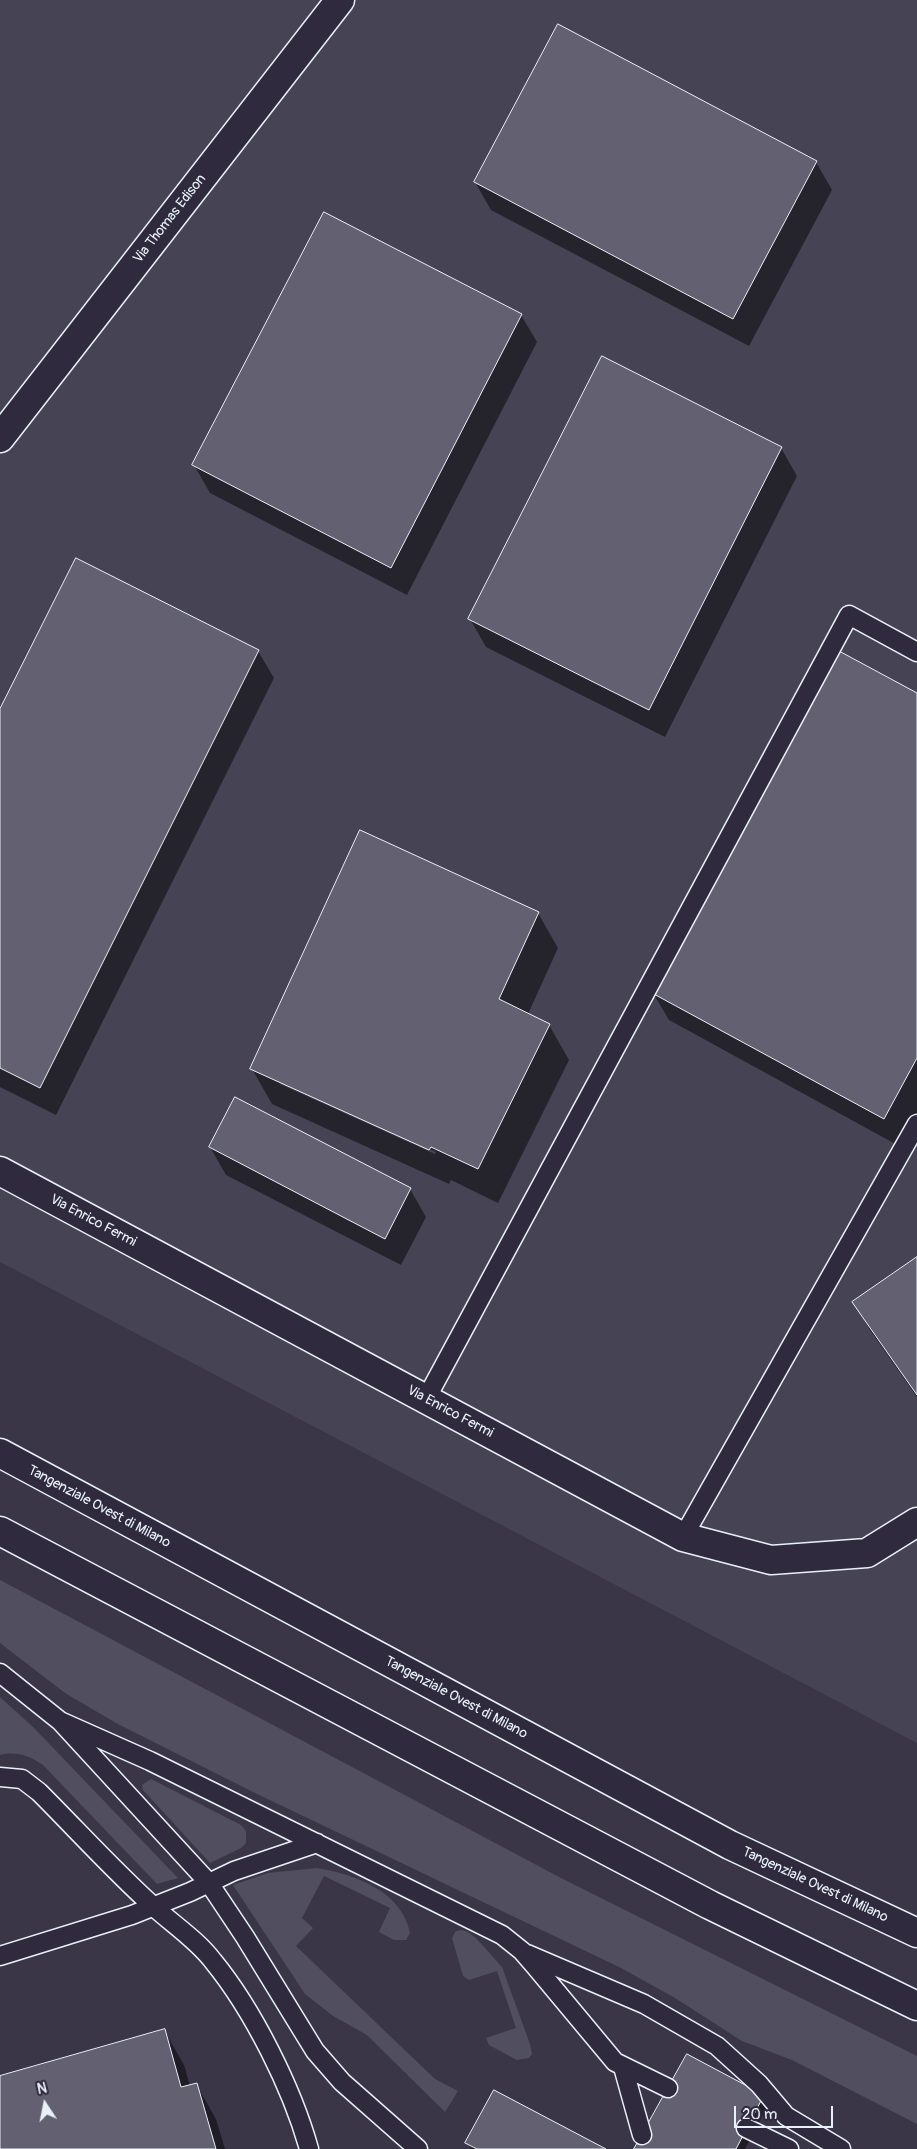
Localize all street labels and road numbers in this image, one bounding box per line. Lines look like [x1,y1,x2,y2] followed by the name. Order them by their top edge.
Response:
[130,171,210,267] street label: Via Thomas Edison
[47,1191,139,1251] street label: Via Enrico Fermi
[404,1382,496,1442] street label: Via Enrico Fermi
[25,1462,173,1552] street label: Tangenziale Ovest di Milano
[382,1653,530,1743] street label: Tangenziale Ovest di Milano
[739,1844,891,1926] street label: Tangenziale Ovest di Milano

